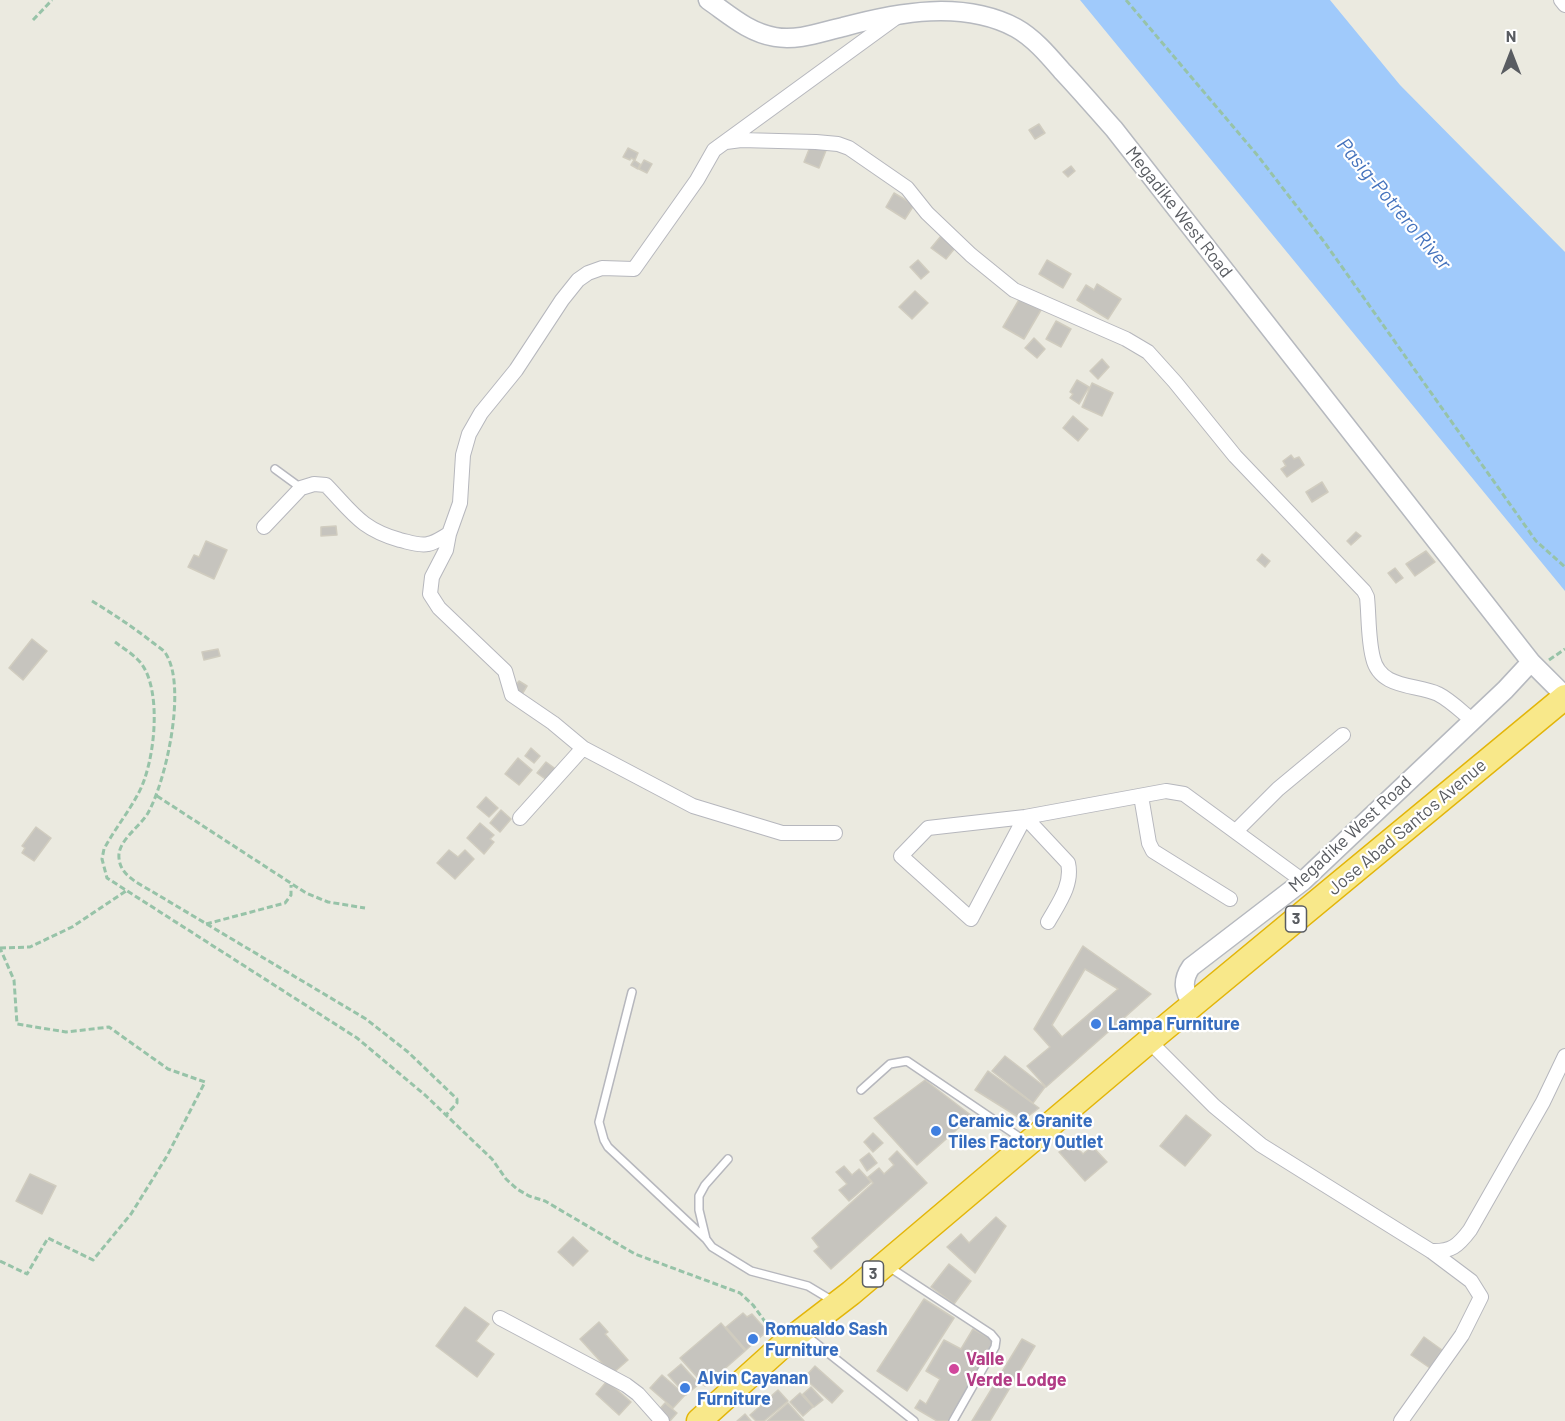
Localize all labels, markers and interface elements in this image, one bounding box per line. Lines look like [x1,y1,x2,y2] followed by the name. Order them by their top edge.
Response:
[1481,24,1541,84] north arrow
[1506,26,1516,45] text: N
[1332,133,1456,275] water label: Pasig-Potrero River
[1121,142,1237,282] street label: Megadike West Road
[1323,754,1491,900] street label: Jose Abad Santos Avenue
[1284,771,1416,897] street label: Megadike West Road
[1286,906,1306,932] road number: 3
[1108,1013,1240,1035] place label: Lampa Furniture
[1089,1017,1103,1031] marker: Lampa Furniture
[948,1110,1103,1152] place label: Ceramic & Granite Tiles Factory Outlet
[929,1124,943,1138] marker: Ceramic & Granite Tiles Factory Outlet
[862,1261,884,1287] road number: 3
[765,1318,887,1360] place label: Romualdo Sash Furniture
[746,1332,760,1346] marker: Romualdo Sash Furniture
[966,1348,1067,1390] place label: Valle Verde Lodge
[947,1362,961,1376] marker: Valle Verde Lodge
[697,1367,808,1410] place label: Alvin Cayanan Furniture
[678,1381,692,1395] marker: Alvin Cayanan Furniture

